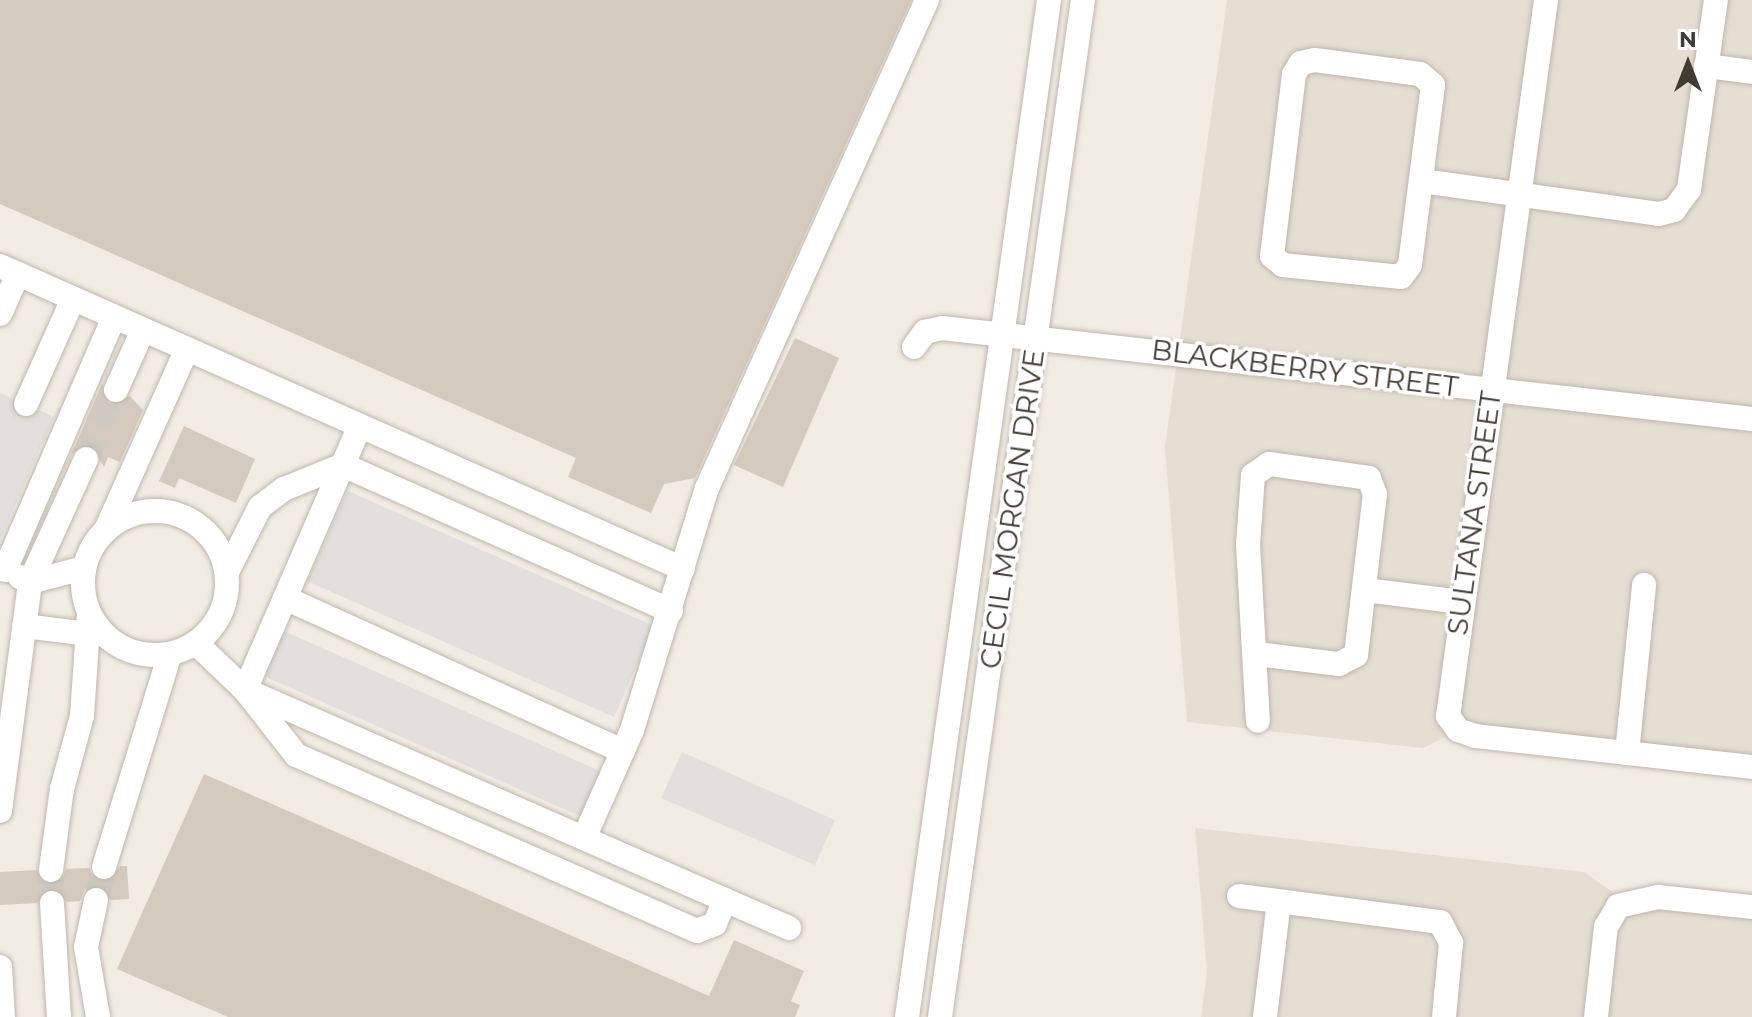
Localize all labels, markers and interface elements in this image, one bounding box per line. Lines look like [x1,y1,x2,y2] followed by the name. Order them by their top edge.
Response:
[1648,24,1728,104] north arrow
[1679,26,1697,53] text: N
[1150,332,1460,404] street label: BLACKBERRY STREET
[973,347,1051,671] street label: CECIL MORGAN DRIVE
[1440,389,1508,637] street label: SULTANA STREET

